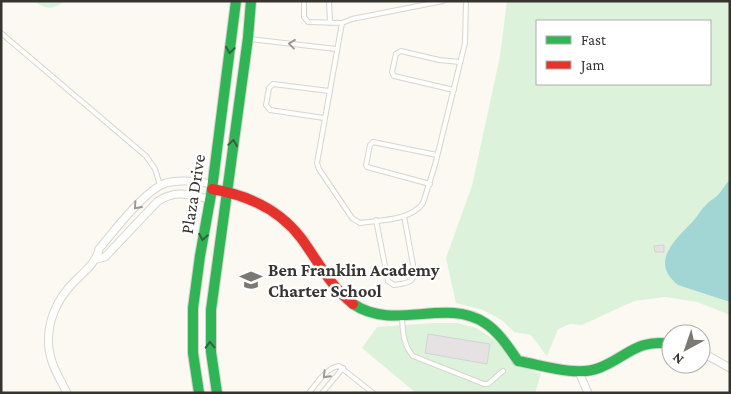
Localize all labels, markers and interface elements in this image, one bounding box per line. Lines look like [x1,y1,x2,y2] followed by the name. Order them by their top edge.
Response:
[536,20,711,85] legend
[581,32,607,48] text: Fast
[288,39,296,50] one-way arrow
[226,45,236,54] one-way arrow
[579,57,604,74] text: Jam
[227,138,238,146] one-way arrow
[177,153,209,235] street label: Plaza Drive
[134,200,143,209] one-way arrow
[199,232,209,241] one-way arrow
[268,260,440,301] place label: Ben Franklin Academy Charter School
[238,267,264,293] school or university icon: Ben Franklin Academy Charter School
[661,324,711,374] north arrow
[205,340,216,348] one-way arrow
[668,349,686,368] text: N
[322,369,331,378] one-way arrow

